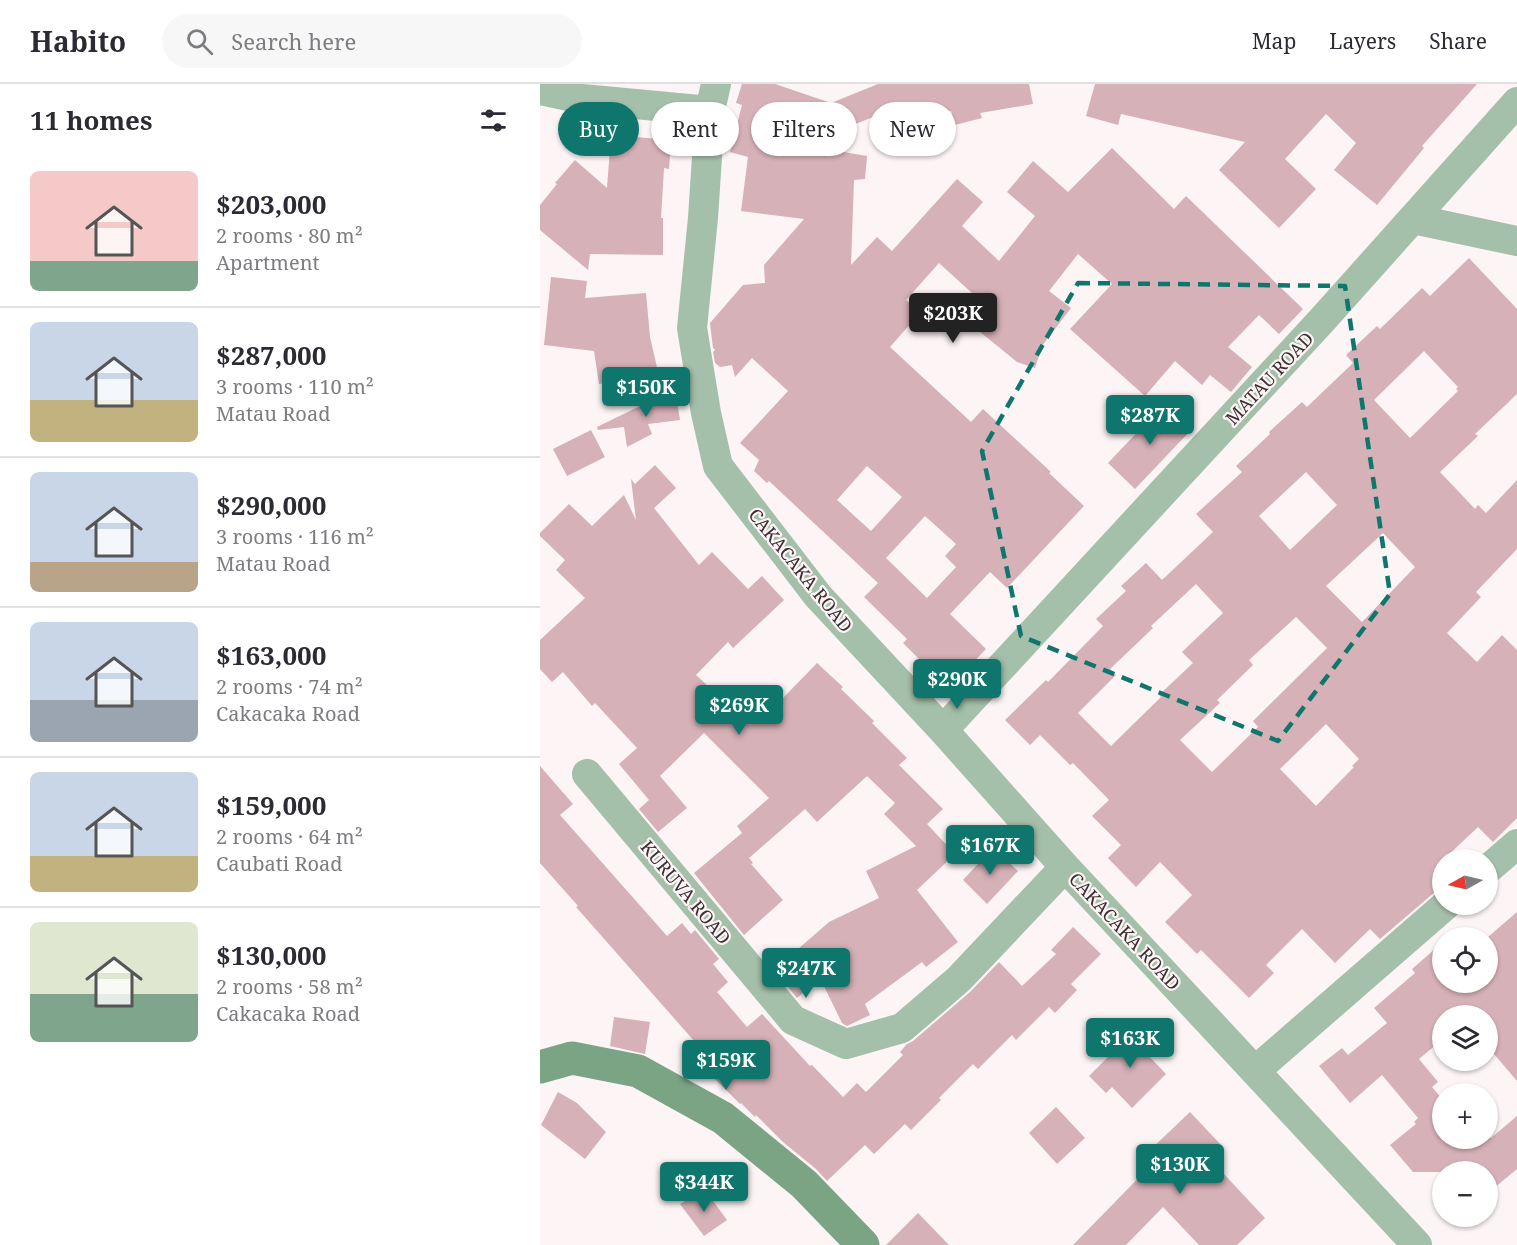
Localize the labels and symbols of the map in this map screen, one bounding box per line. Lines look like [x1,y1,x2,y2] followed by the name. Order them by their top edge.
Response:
[911,293,995,344] pin: $203K
[1220,326,1318,430] street label: MATAU ROAD
[604,367,688,418] pin: $150K
[1108,395,1192,446] pin: $287K
[744,503,858,637] street label: CAKACAKA ROAD
[915,659,999,710] pin: $290K
[697,685,781,736] pin: $269K
[948,825,1032,876] pin: $167K
[636,835,736,949] street label: KURUVA ROAD
[1432,849,1498,915] north arrow
[1064,867,1186,995] street label: CAKACAKA ROAD
[764,948,848,999] pin: $247K
[1088,1018,1172,1069] pin: $163K
[684,1040,768,1091] pin: $159K
[1138,1144,1222,1195] pin: $130K
[662,1162,746,1213] pin: $344K

